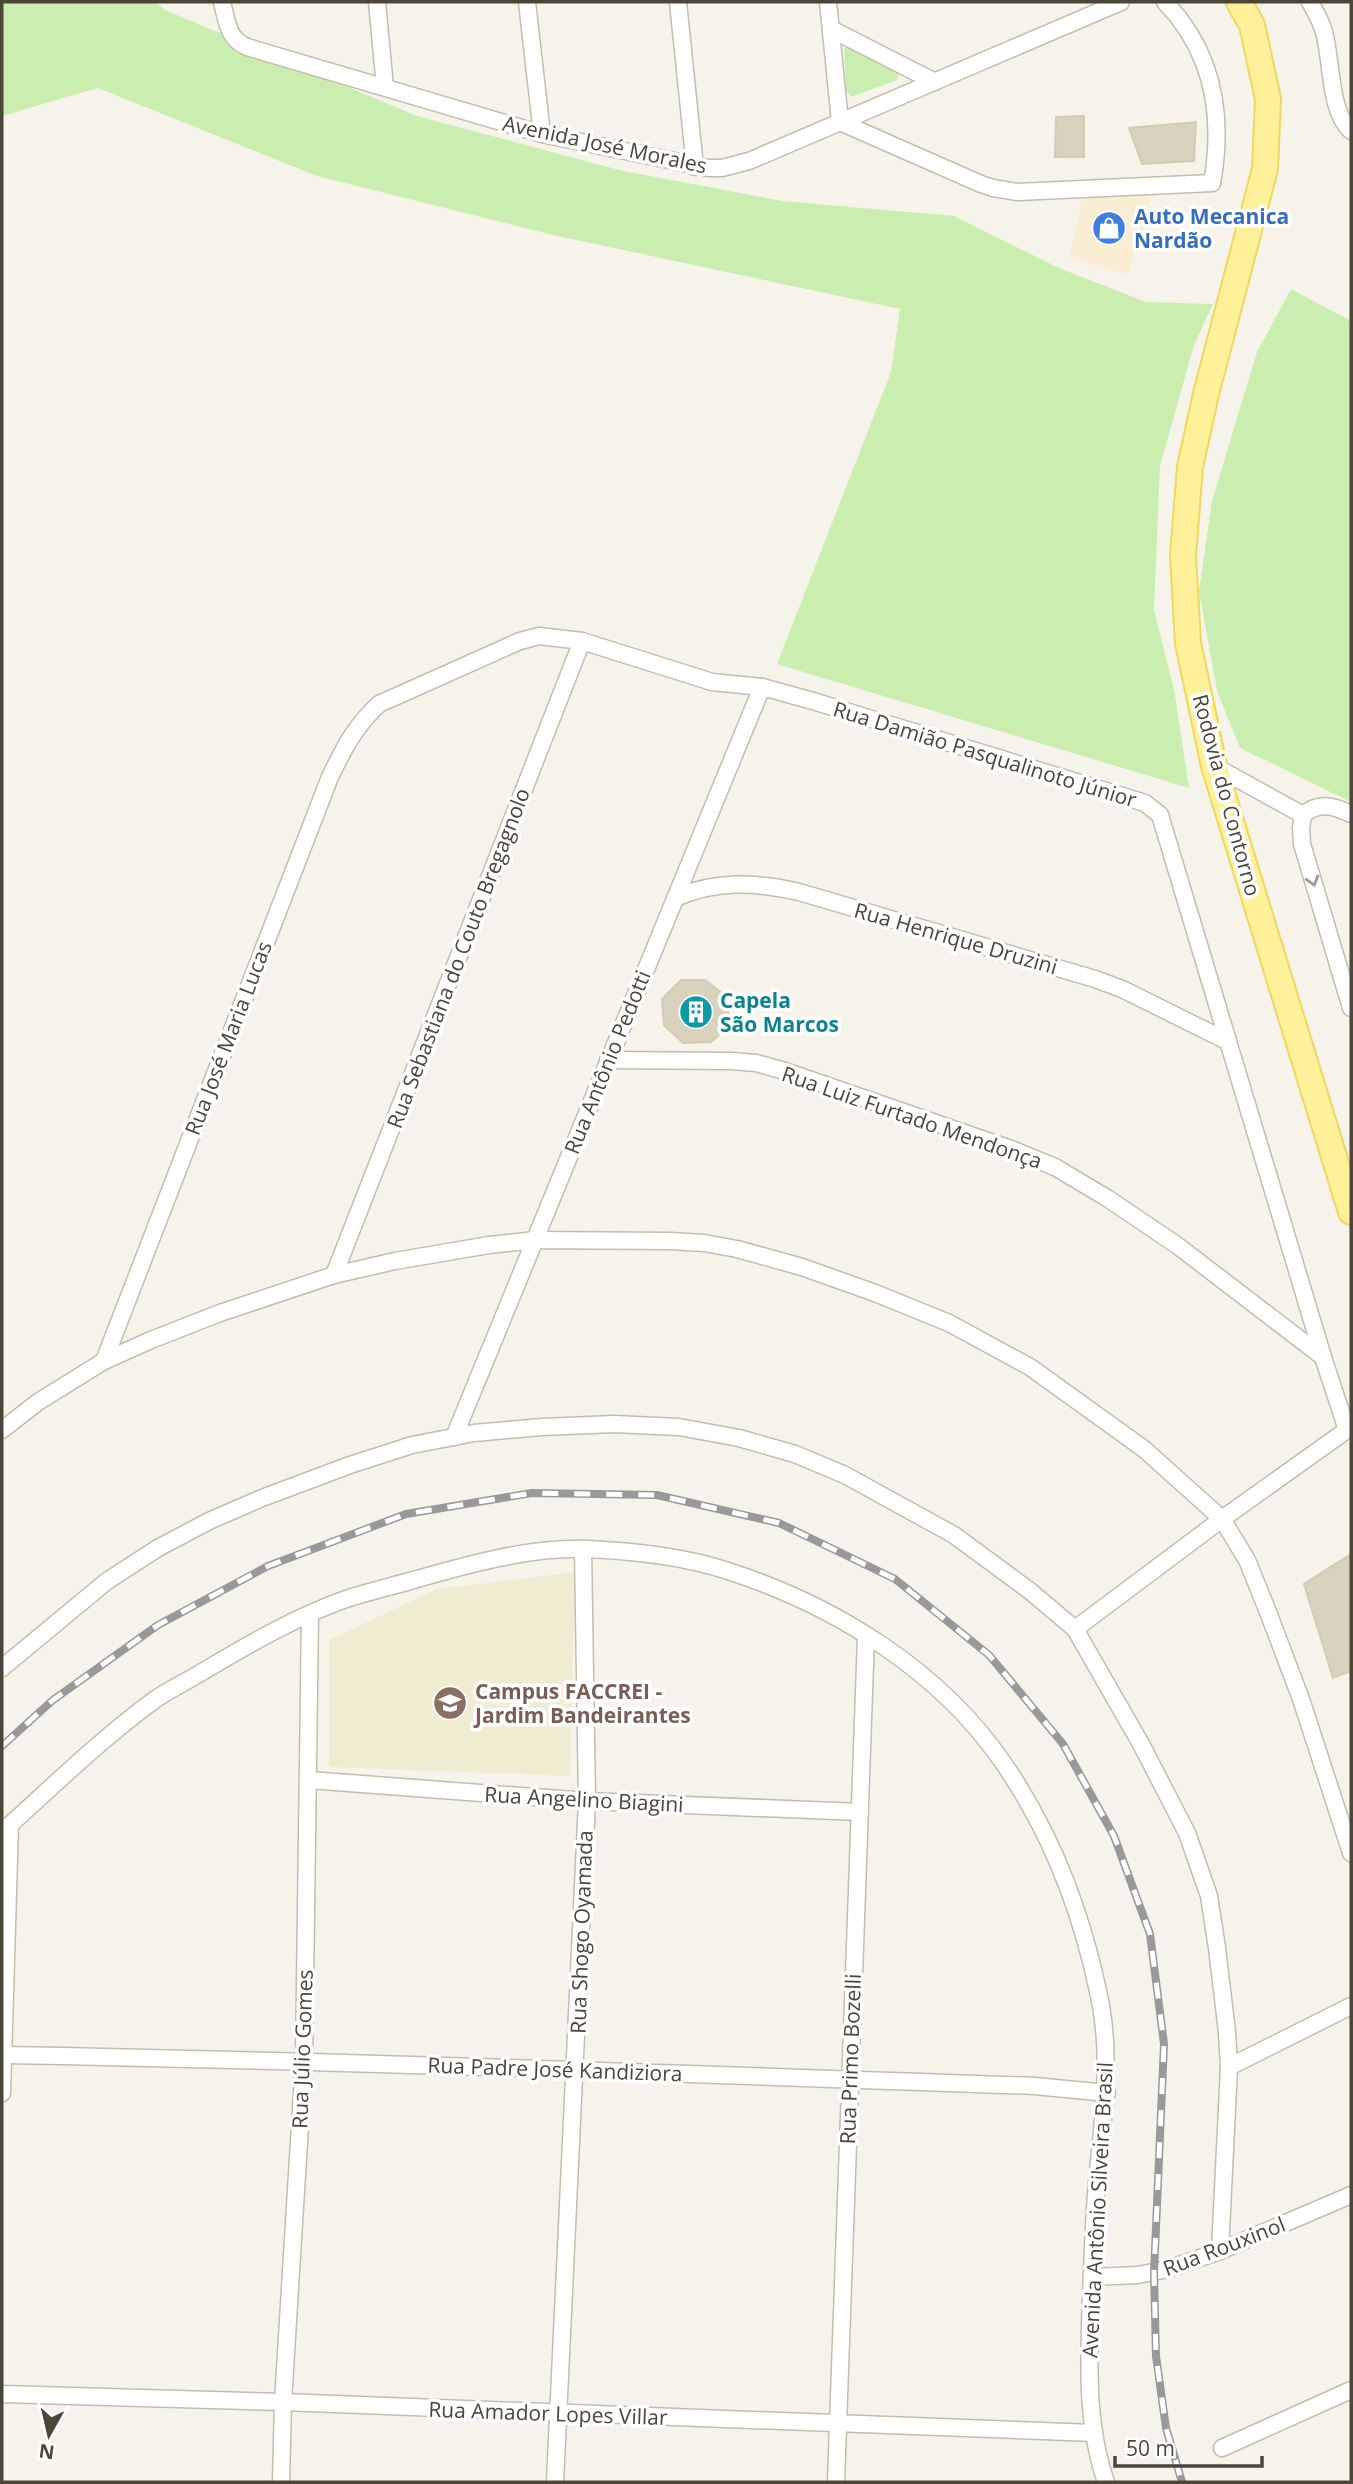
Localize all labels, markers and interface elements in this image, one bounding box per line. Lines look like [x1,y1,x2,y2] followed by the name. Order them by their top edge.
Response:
[500,109,710,179] street label: Avenida José Morales
[1134,202,1289,254] place label: Auto Mecanica Nardão
[1090,209,1128,247] shop icon: Auto Mecanica Nardão
[1187,691,1267,899] street label: Rodovia do Contorno
[830,694,1140,814] street label: Rua Damião Pasqualinoto Júnior
[380,784,536,1132] street label: Rua Sebastiana do Couto Bregagnolo
[1305,875,1320,887] one-way arrow
[851,896,1061,980] street label: Rua Henrique Druzini
[178,937,278,1139] street label: Rua José Maria Lucas
[557,966,657,1158] street label: Rua Antônio Pedotti
[720,986,839,1038] place label: Capela São Marcos
[677,993,715,1031] building icon: Capela São Marcos
[778,1059,1046,1175] street label: Rua Luiz Furtado Mendonça
[473,1677,691,1729] place label: Campus FACCREI - Jardim Bandeirantes
[431,1684,469,1722] school or university icon: Campus FACCREI - Jardim Bandeirantes
[484,1780,684,1818] street label: Rua Angelino Biagini
[563,1830,599,2034] street label: Rua Shogo Oyamada
[285,1969,319,2129] street label: Rua Júlio Gomes
[833,1973,867,2145] street label: Rua Primo Bozelli
[427,2051,683,2087] street label: Rua Padre José Kandiziora
[1075,2061,1119,2359] street label: Avenida Antônio Silveira Brasil
[1159,2210,1289,2282] street label: Rua Rouxinol
[428,2395,668,2431] street label: Rua Amador Lopes Villar
[14,2400,84,2470] north arrow
[1115,2424,1262,2468] scale bar
[1126,2434,1175,2462] text: 50 m
[37,2438,56,2466] text: N

